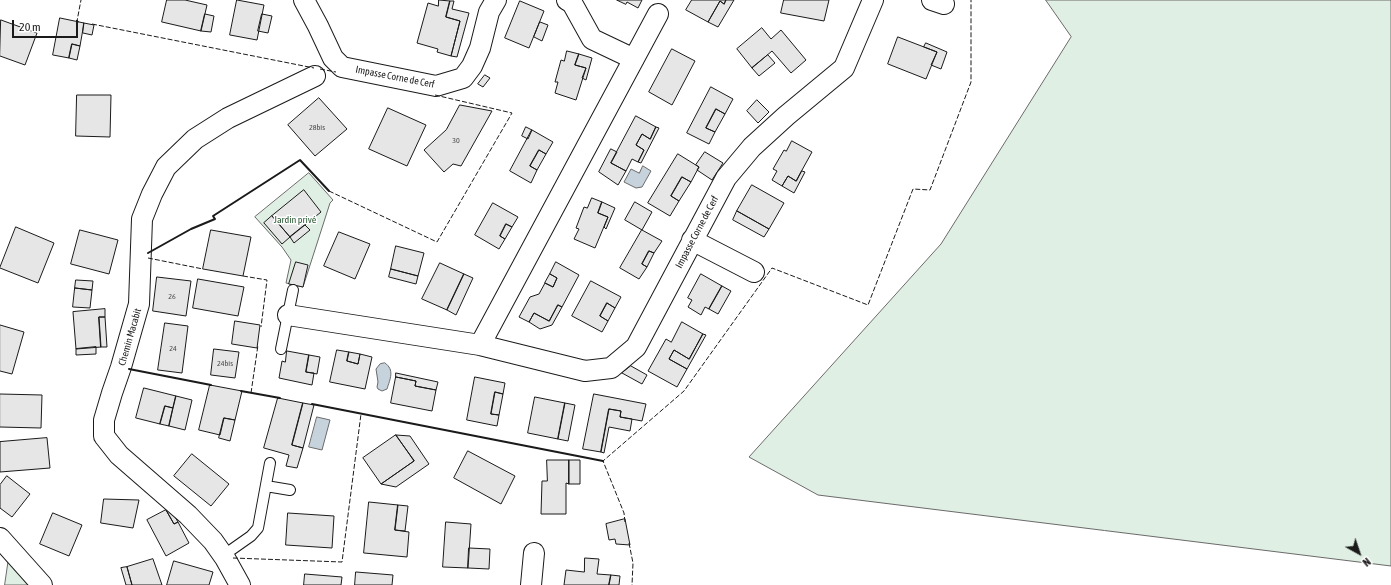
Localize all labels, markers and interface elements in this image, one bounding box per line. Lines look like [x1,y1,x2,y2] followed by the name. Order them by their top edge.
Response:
[14,12,80,38] scale bar
[19,20,41,34] text: 20 m
[354,63,436,91] street label: Impasse Corne de Cerf
[309,122,325,132] house number: 28bis
[452,135,460,145] house number: 30
[673,194,721,270] street label: Impasse Corne de Cerf
[274,214,316,226] park label: Jardin privé
[168,291,176,301] house number: 26
[116,307,144,367] street label: Chemin Macabit
[169,343,177,353] house number: 24
[217,358,233,368] house number: 24bis
[1339,533,1379,573] north arrow
[1360,556,1373,569] text: N

